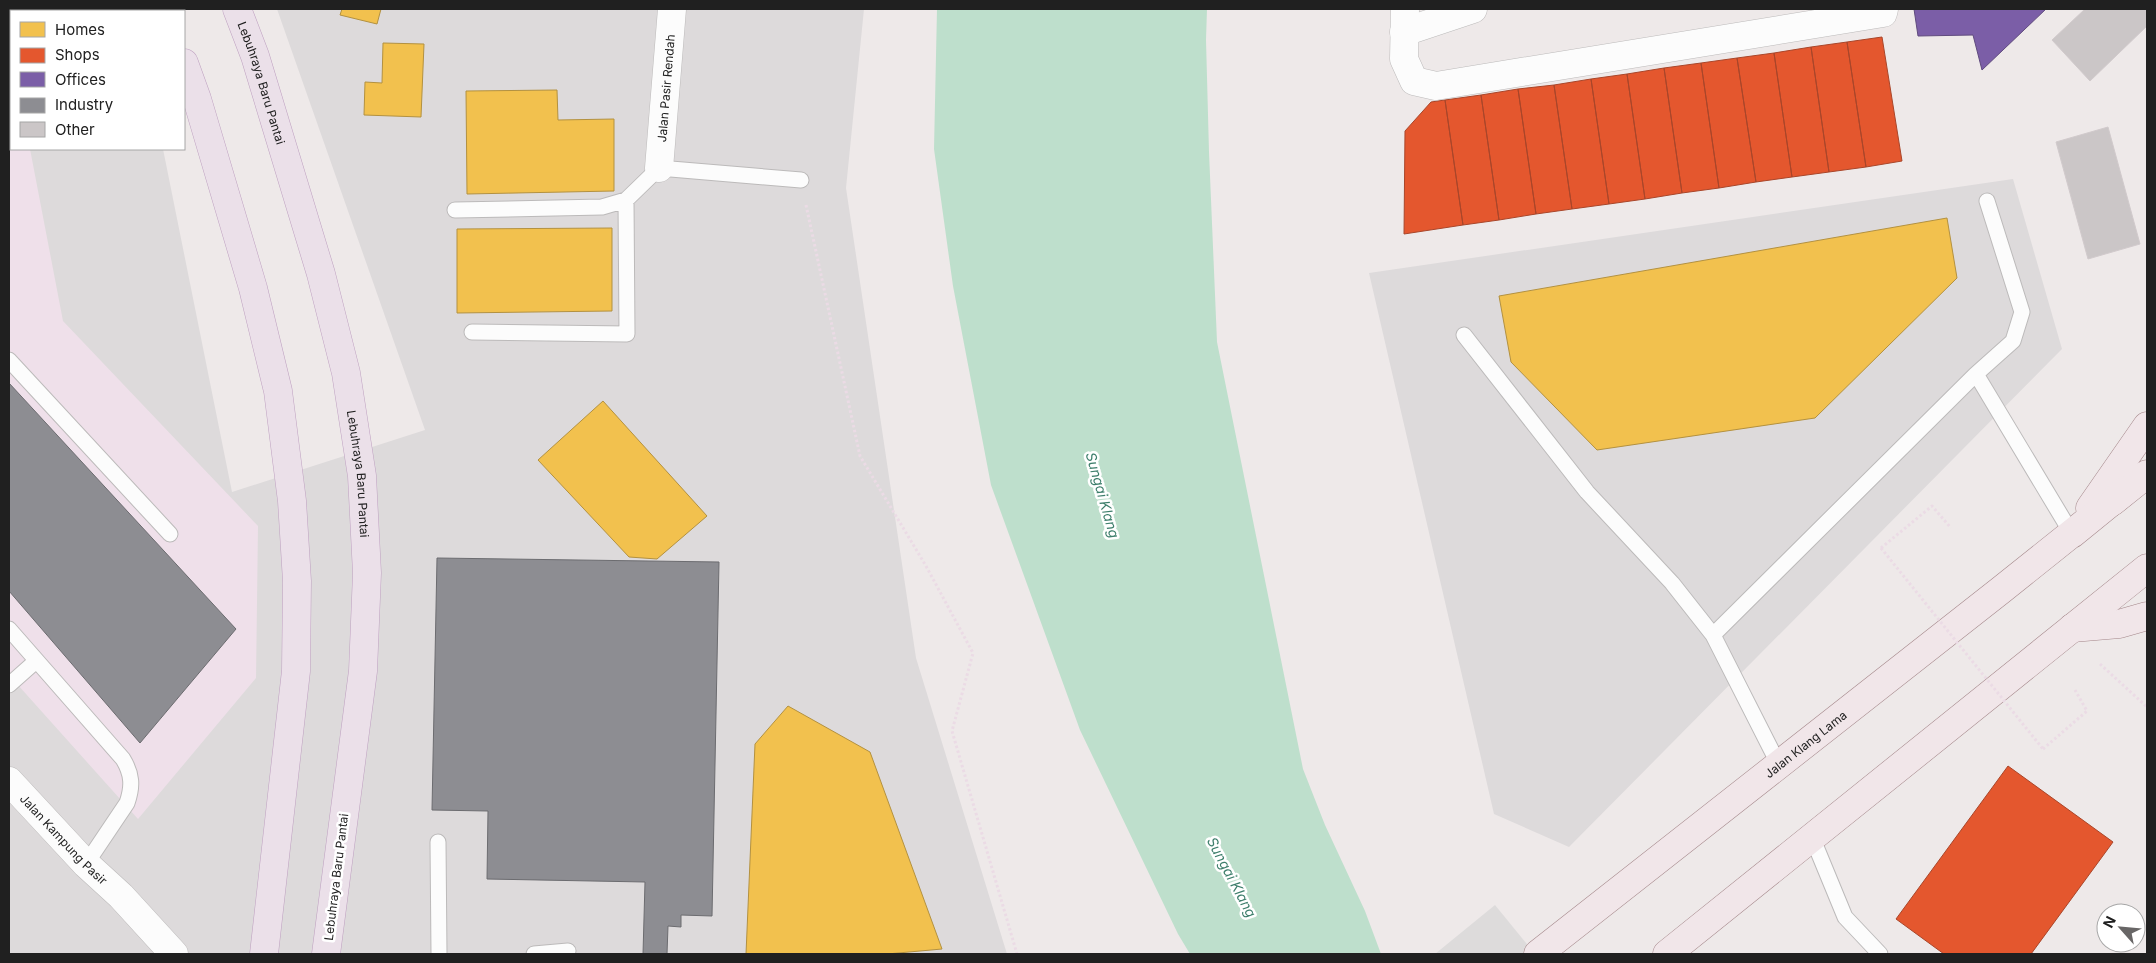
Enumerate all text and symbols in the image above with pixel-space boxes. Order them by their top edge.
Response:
legend [10,10,185,150]
street label: Lebuhraya Baru Pantai [235,19,289,146]
text: Homes [55,20,105,39]
street label: Jalan Pasir Rendah [654,34,677,143]
text: Shops [55,45,100,64]
text: Offices [55,70,106,89]
text: Industry [55,95,114,114]
text: Other [55,120,95,139]
street label: Lebuhraya Baru Pantai [344,409,373,538]
water label: Sungai Klang [1083,450,1123,540]
street label: Jalan Klang Lama [1761,707,1849,781]
street label: Jalan Kampung Pasir [17,791,111,888]
street label: Lebuhraya Baru Pantai [321,813,351,941]
water label: Sungai Klang [1204,834,1260,920]
north arrow [2096,903,2146,953]
text: N [2099,913,2119,930]

